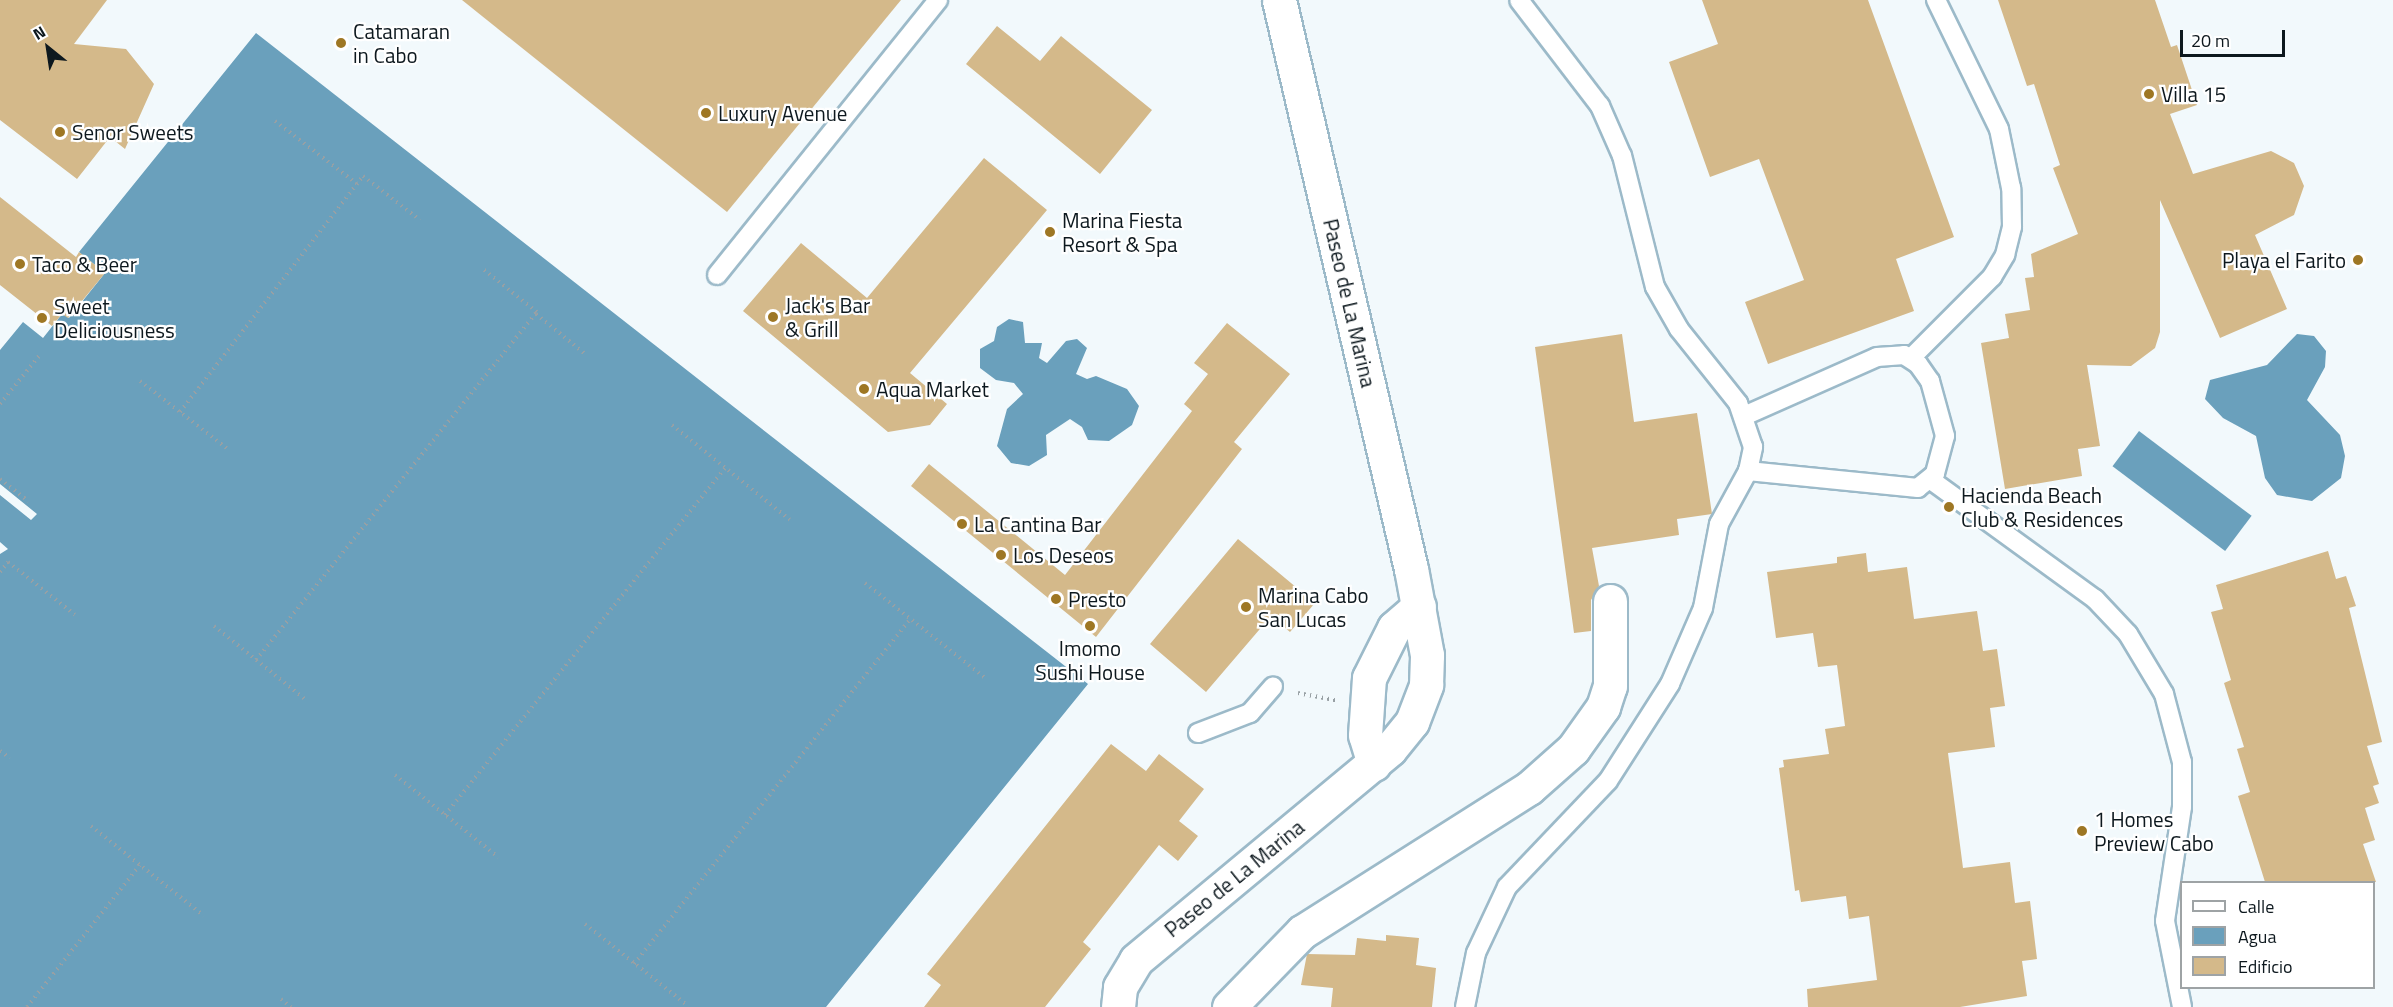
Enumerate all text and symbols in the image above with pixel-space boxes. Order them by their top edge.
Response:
north arrow [18,18,78,78]
place label: Catamaran in Cabo [353,18,450,68]
scale bar [2183,18,2288,56]
text: N [28,19,50,46]
text: 20 m [2191,27,2230,54]
marker: Catamaran in Cabo [334,36,348,50]
place label: Villa 15 [2161,81,2226,107]
marker: Villa 15 [2142,87,2156,101]
place label: Luxury Avenue [718,100,847,126]
marker: Luxury Avenue [699,106,713,120]
place label: Senor Sweets [72,119,194,145]
marker: Senor Sweets [53,125,67,139]
place label: Marina Fiesta Resort & Spa [1062,207,1182,257]
street label: Paseo de La Marina [1318,216,1382,390]
marker: Marina Fiesta Resort & Spa [1043,225,1057,239]
place label: Playa el Farito [2222,247,2346,273]
place label: Taco & Beer [32,251,137,277]
marker: Playa el Farito [2351,253,2365,267]
marker: Taco & Beer [13,257,27,271]
place label: Jack's Bar & Grill [785,292,870,342]
place label: Sweet Deliciousness [54,293,175,343]
marker: Jack's Bar & Grill [766,310,780,324]
marker: Sweet Deliciousness [35,311,49,325]
place label: Aqua Market [876,376,989,402]
marker: Aqua Market [857,382,871,396]
place label: Hacienda Beach Club & Residences [1961,482,2123,532]
marker: Hacienda Beach Club & Residences [1942,500,1956,514]
place label: La Cantina Bar [974,511,1101,537]
marker: La Cantina Bar [955,517,969,531]
place label: Los Deseos [1013,542,1114,568]
marker: Los Deseos [994,548,1008,562]
place label: Marina Cabo San Lucas [1258,582,1369,632]
place label: Presto [1068,586,1126,612]
marker: Presto [1049,592,1063,606]
marker: Marina Cabo San Lucas [1239,600,1253,614]
marker: Imomo Sushi House [1083,619,1097,633]
place label: Imomo Sushi House [1035,635,1145,685]
place label: 1 Homes Preview Cabo [2094,806,2214,856]
street label: Paseo de La Marina [1159,814,1309,942]
marker: 1 Homes Preview Cabo [2075,824,2089,838]
legend [2180,881,2375,989]
text: Calle [2238,893,2274,920]
text: Agua [2238,923,2276,950]
text: Edificio [2238,953,2292,980]

